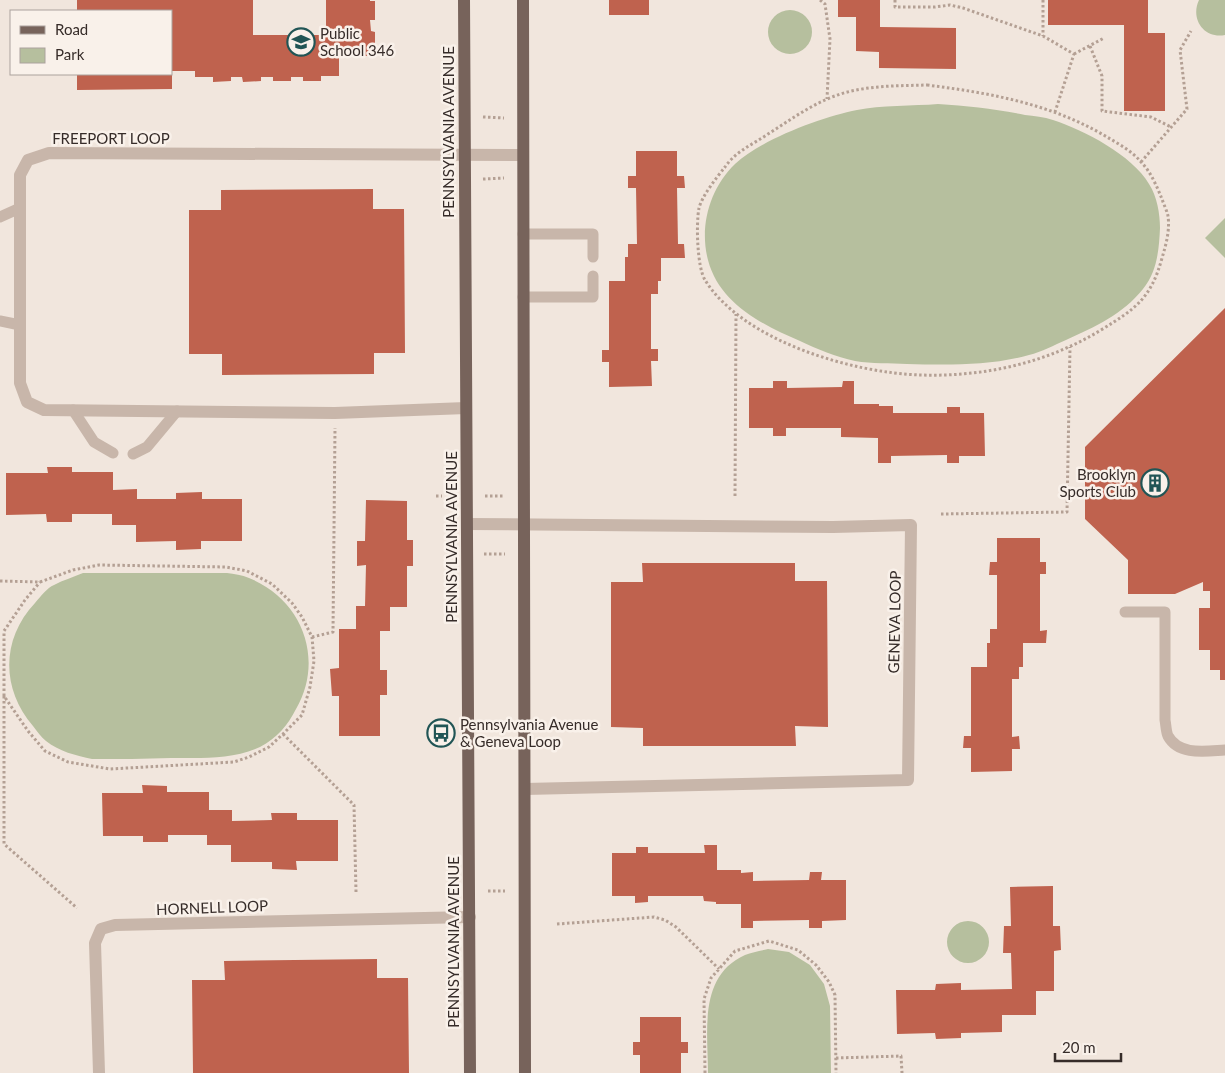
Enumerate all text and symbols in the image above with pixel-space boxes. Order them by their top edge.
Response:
legend [10,10,172,75]
text: Road [55,20,88,38]
place label: Public School 346 [320,24,394,59]
school or university icon: Public School 346 [286,27,316,57]
text: Park [55,45,85,63]
street label: PENNSYLVANIA AVENUE [439,46,457,218]
street label: FREEPORT LOOP [52,129,170,147]
street label: PENNSYLVANIA AVENUE [442,451,460,623]
place label: Brooklyn Sports Club [1060,465,1136,500]
building icon: Brooklyn Sports Club [1140,468,1170,498]
street label: GENEVA LOOP [884,570,904,674]
place label: Pennsylvania Avenue & Geneva Loop [460,715,598,750]
bus stop icon: Pennsylvania Avenue & Geneva Loop [426,718,456,748]
street label: PENNSYLVANIA AVENUE [444,856,462,1028]
street label: HORNELL LOOP [156,896,268,918]
scale bar [1055,1030,1121,1062]
text: 20 m [1062,1038,1096,1056]

